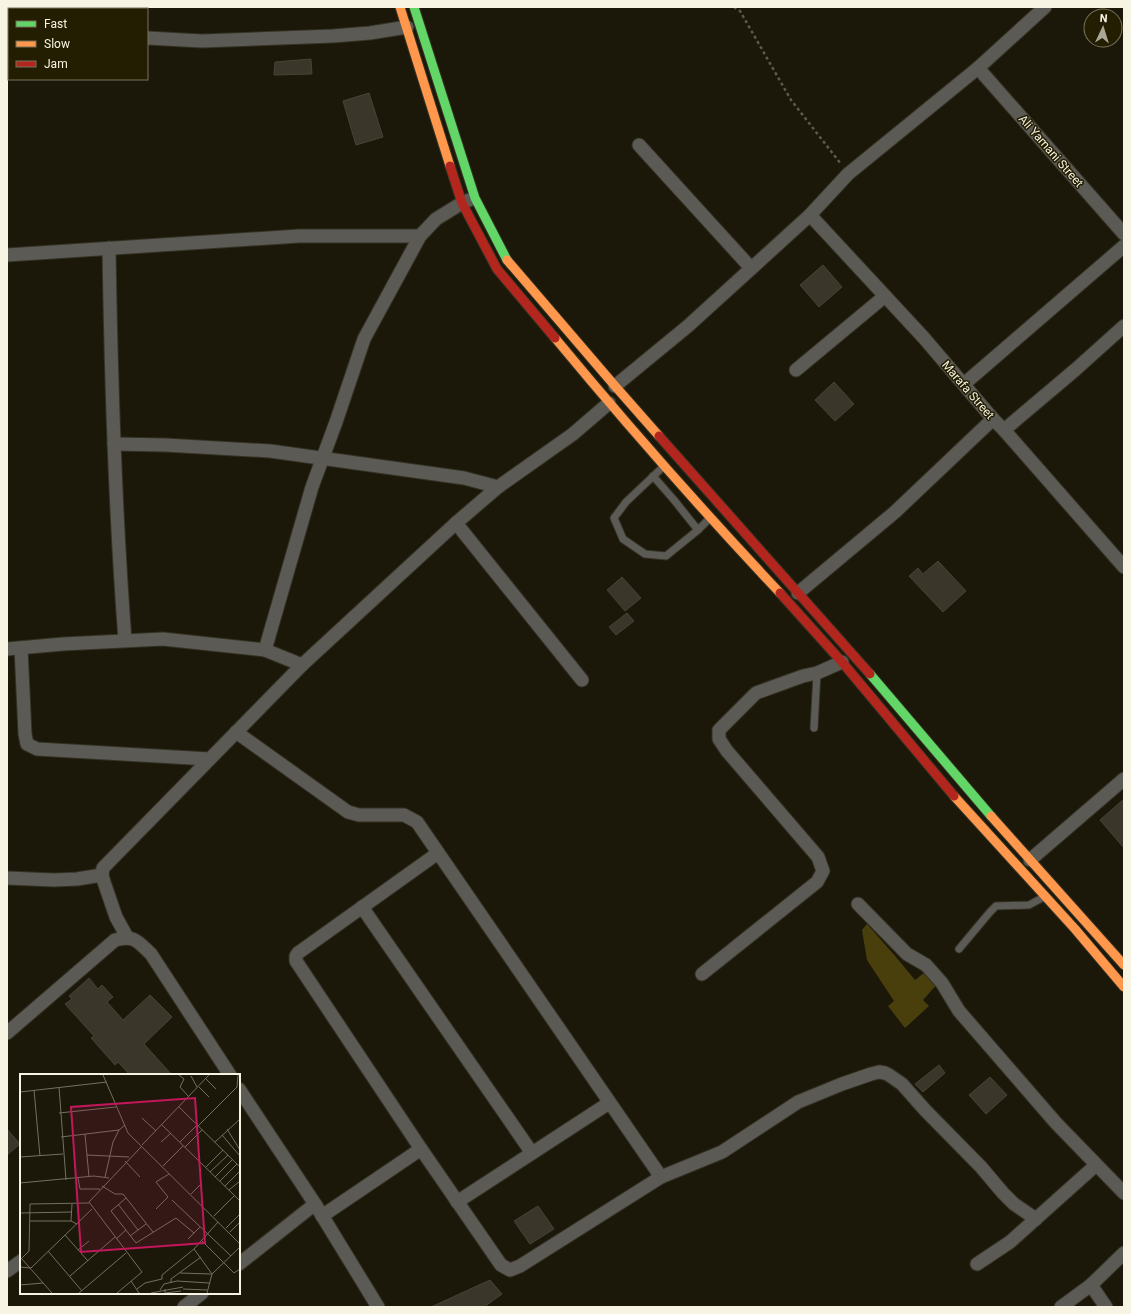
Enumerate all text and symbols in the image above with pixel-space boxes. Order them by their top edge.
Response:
legend [8,8,148,80]
north arrow [1083,8,1123,48]
text: N [1099,12,1108,25]
text: Fast [44,17,67,31]
text: Slow [44,37,70,51]
text: Jam [44,57,68,71]
street label: Ali Yamani Street [1016,112,1086,190]
street label: Marafa Street [939,358,997,422]
inset map [20,1074,240,1294]

